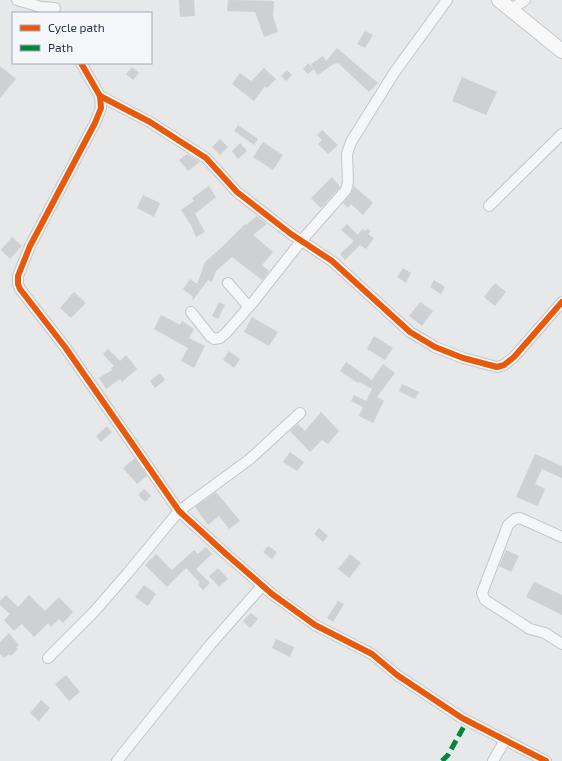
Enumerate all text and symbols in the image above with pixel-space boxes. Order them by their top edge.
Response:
legend [12,12,152,64]
text: Cycle path [48,20,105,34]
text: Path [48,40,73,54]

